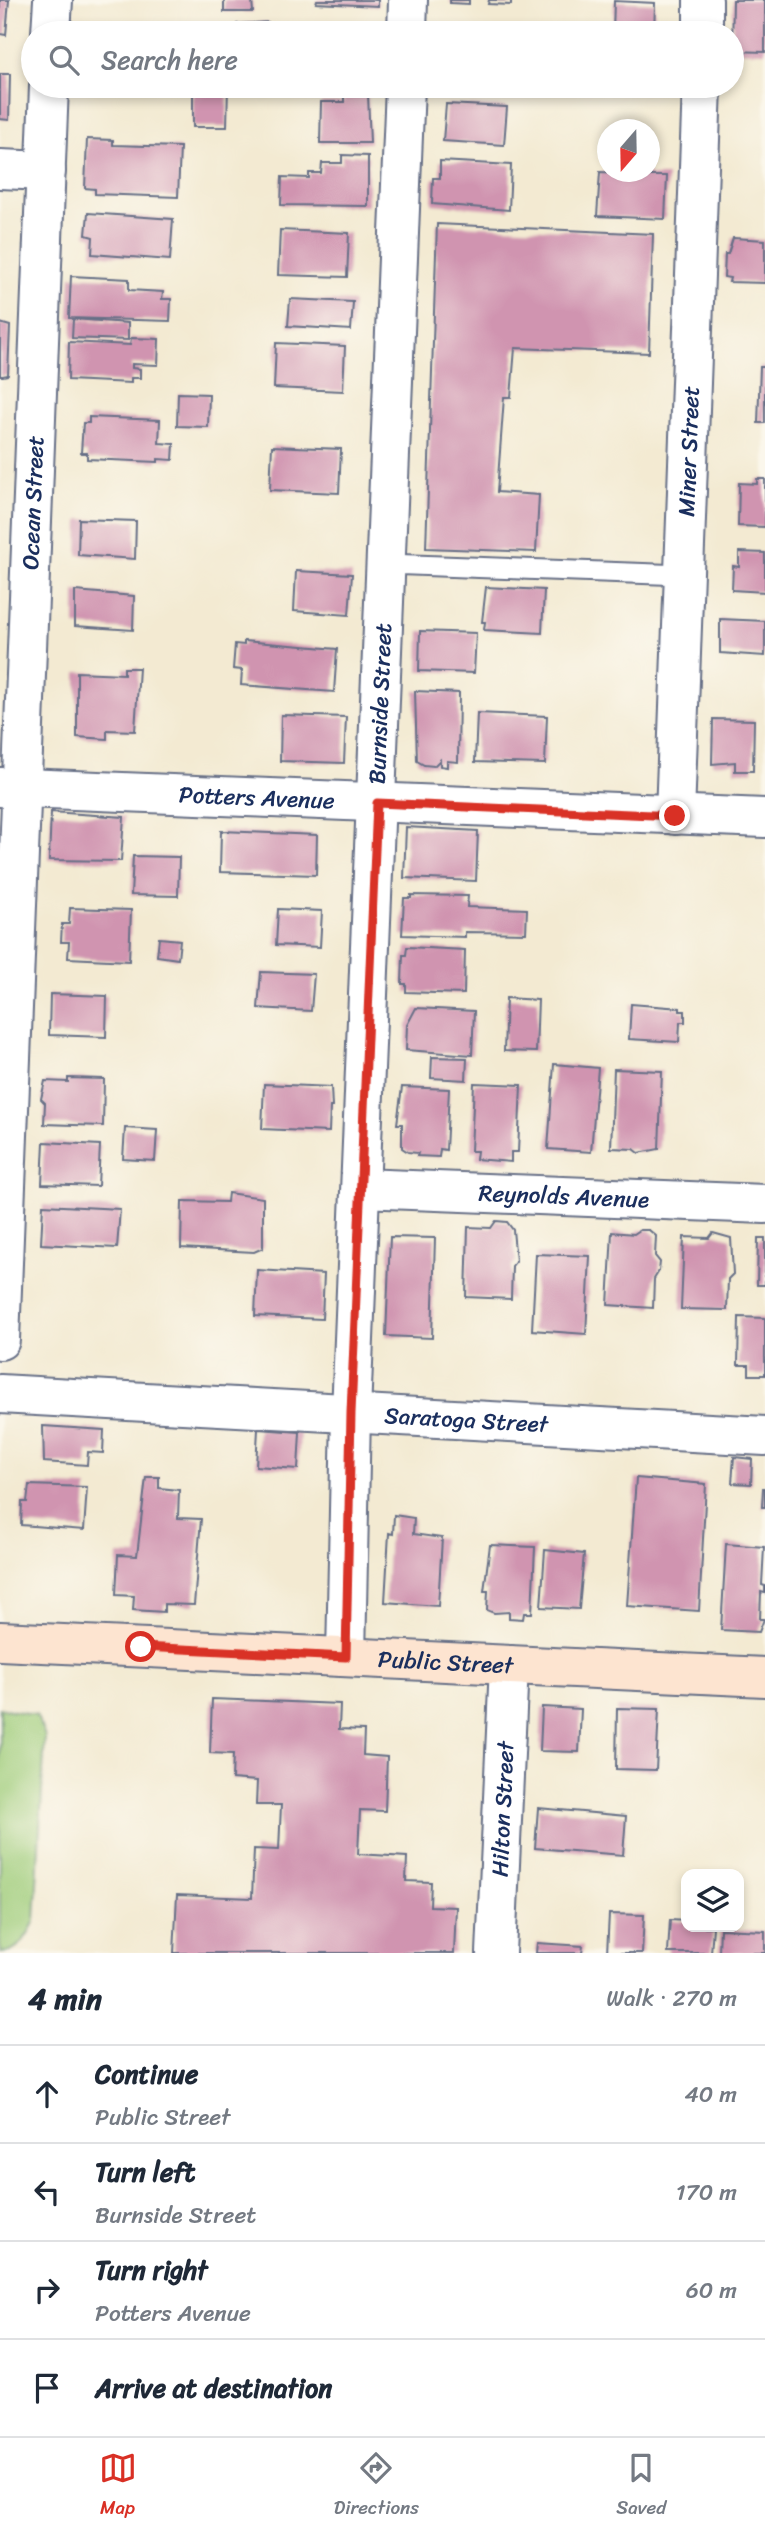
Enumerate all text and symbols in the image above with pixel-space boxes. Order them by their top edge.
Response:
search box [21,21,744,98]
text: Search here [101,37,238,83]
icon: search [45,41,83,79]
north arrow [597,119,660,182]
street label: Miner Street [666,385,711,517]
street label: Ocean Street [10,435,56,571]
street label: Burnside Street [356,622,404,785]
street label: Potters Avenue [178,774,336,821]
route end [659,800,690,831]
street label: Reynolds Avenue [478,1172,650,1220]
street label: Saratoga Street [383,1395,551,1445]
route start [125,1631,156,1662]
street label: Public Street [377,1638,516,1686]
street label: Hilton Street [479,1739,526,1878]
map controls [681,1869,744,1932]
button: layers [681,1869,744,1932]
text: 4 min [28,1972,102,2026]
text: Walk · 270 m [606,1978,737,2019]
text: Continue [95,2051,198,2097]
text: 40 m [684,2074,737,2115]
icon: ahead [28,2075,66,2113]
text: Public Street [95,2097,230,2138]
text: Turn left [95,2149,195,2195]
text: 170 m [676,2172,737,2213]
icon: left [28,2173,66,2211]
text: Burnside Street [95,2195,256,2236]
text: Turn right [95,2247,208,2293]
text: 60 m [686,2270,737,2311]
icon: right [28,2271,66,2309]
text: Potters Avenue [95,2293,251,2334]
text: Arrive at destination [95,2365,332,2411]
icon: arrive [28,2369,66,2407]
tab: Map [99,2449,137,2524]
tab: Directions [334,2449,419,2524]
tab: Saved [616,2449,666,2524]

